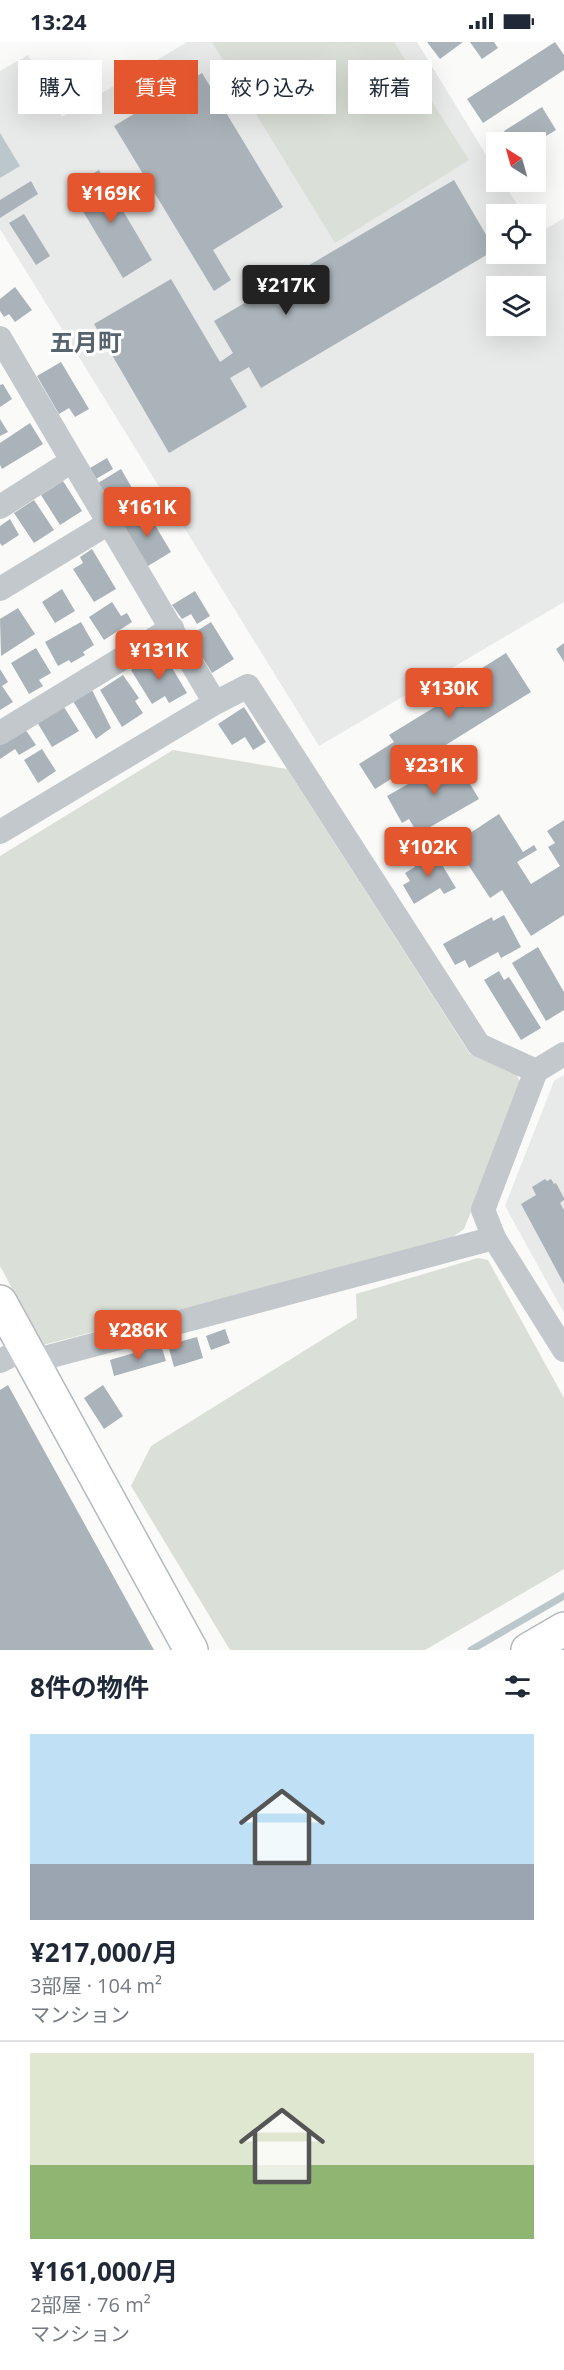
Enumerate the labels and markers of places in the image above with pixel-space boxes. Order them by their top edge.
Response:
pin: ¥169K [69,173,153,224]
pin: ¥217K [244,265,328,316]
pin: ¥161K [105,487,189,538]
pin: ¥131K [117,630,201,681]
pin: ¥130K [407,668,491,719]
pin: ¥231K [392,745,476,796]
pin: ¥102K [386,827,470,878]
pin: ¥286K [96,1310,180,1361]

